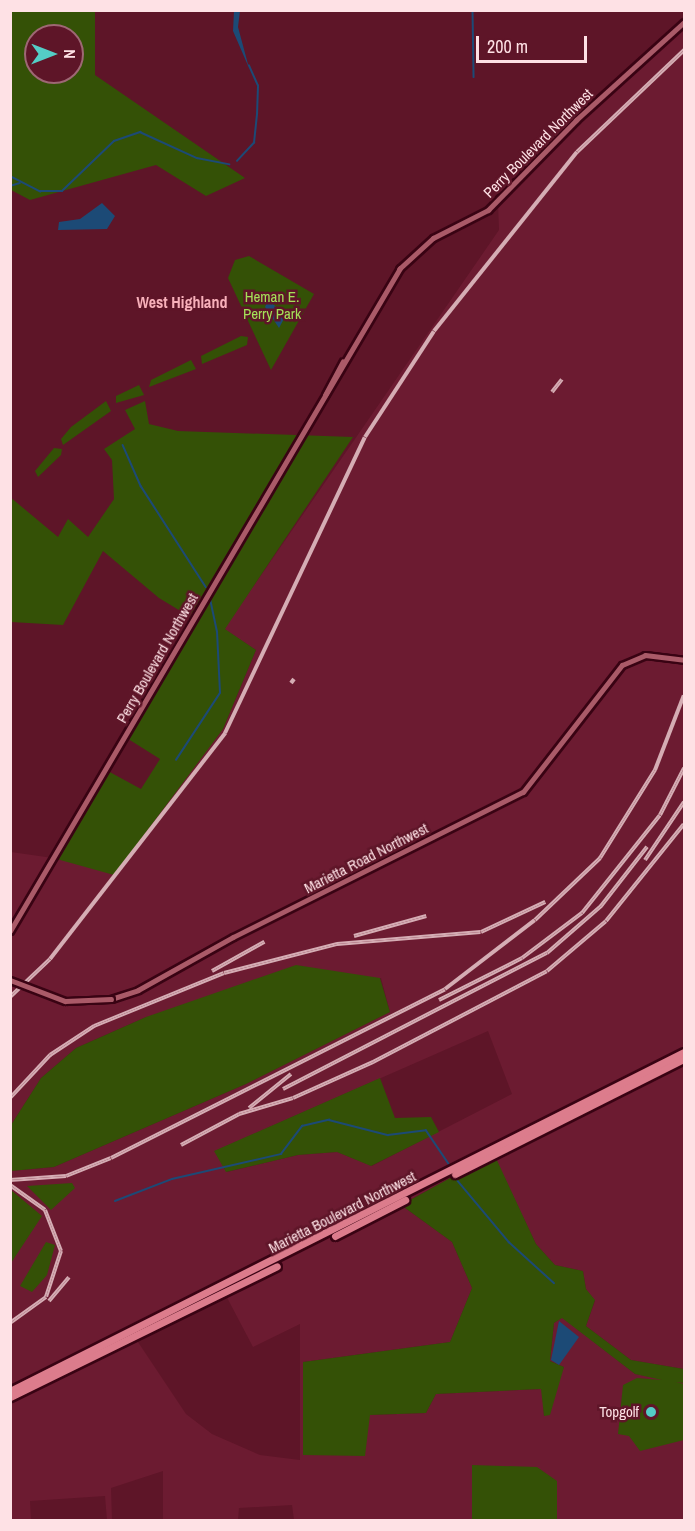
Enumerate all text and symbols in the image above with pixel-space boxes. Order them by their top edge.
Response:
north arrow [24,24,84,84]
scale bar [479,24,590,62]
text: 200 m [487,34,528,59]
text: N [59,49,81,59]
street label: Perry Boulevard Northwest [480,85,596,201]
park label: Heman E. Perry Park [243,287,301,322]
district label: West Highland [137,292,227,312]
street label: Perry Boulevard Northwest [112,590,202,726]
street label: Marietta Road Northwest [301,819,431,897]
street label: Marietta Boulevard Northwest [265,1167,419,1257]
place label: Topgolf [599,1403,639,1421]
marker: Topgolf [644,1405,658,1419]

